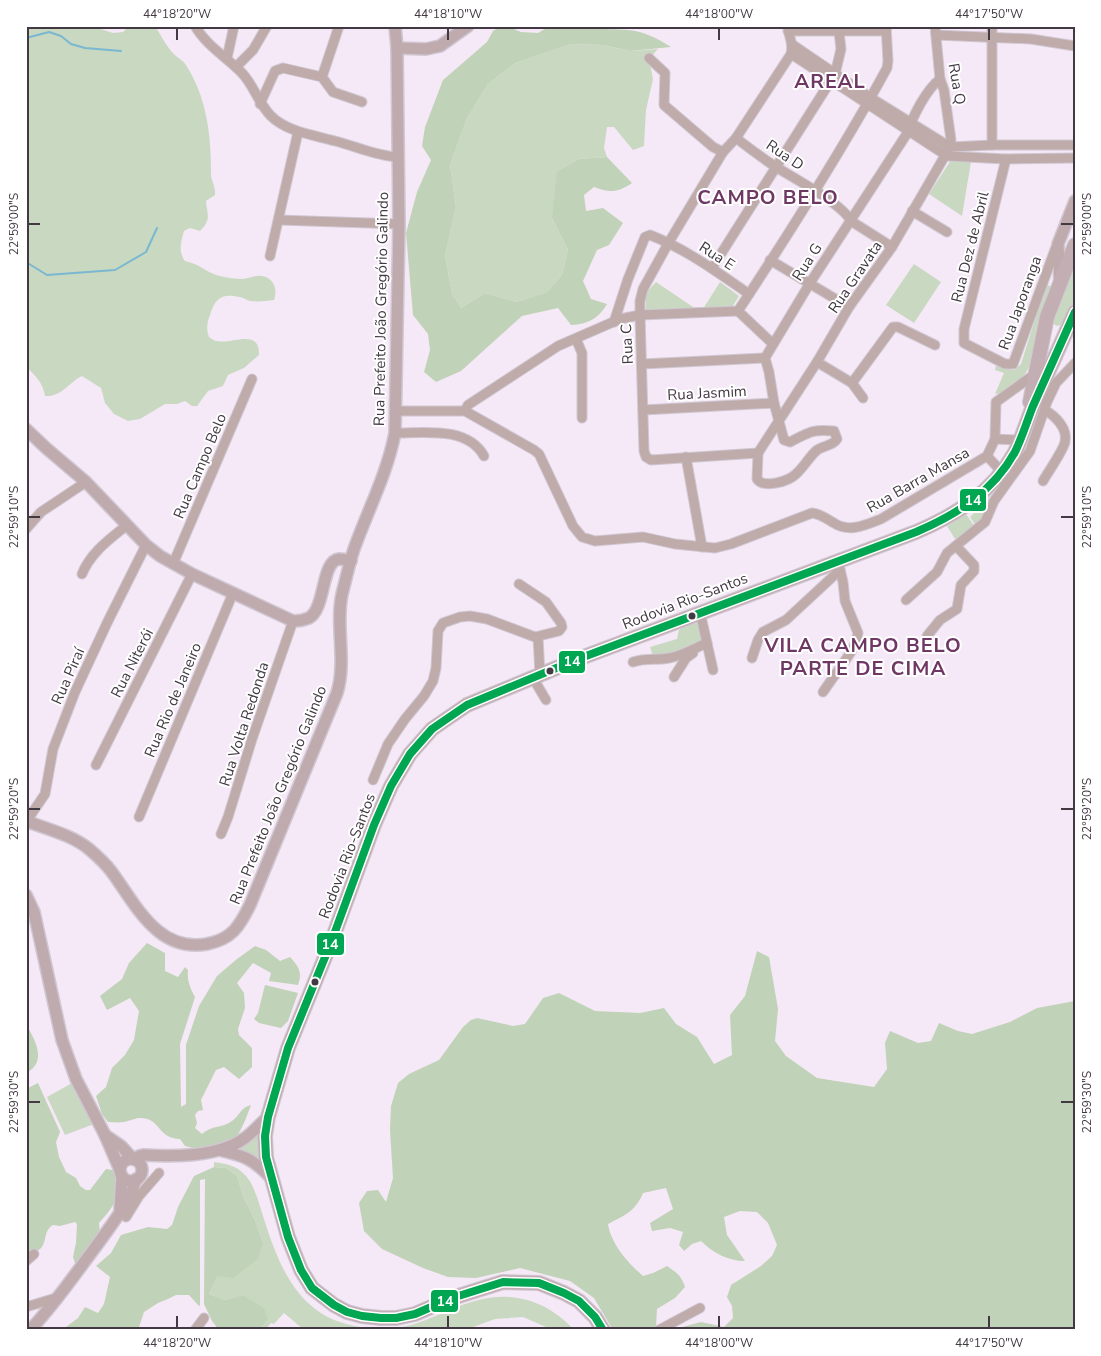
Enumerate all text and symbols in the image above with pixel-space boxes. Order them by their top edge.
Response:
text: 44°18'20"W [143,6,211,22]
text: 44°18'10"W [414,6,482,22]
text: 44°18'00"W [685,6,753,22]
text: 44°17'50"W [955,6,1023,22]
street label: Rua Q [944,62,970,106]
district label: AREAL [794,68,866,95]
street label: Rua D [762,135,808,175]
district label: CAMPO BELO [697,184,839,211]
street label: Rua Dez de Abril [947,189,994,305]
street label: Rua Prefeito João Gregório Galindo [369,192,393,426]
text: 22°59'00"S [6,193,22,255]
text: 22°59'00"S [1079,193,1095,255]
street label: Rua E [695,237,739,275]
street label: Rua Gravata [823,237,887,317]
street label: Rua G [787,239,827,285]
street label: Rua Japoranga [994,253,1046,353]
street label: Rua C [616,323,638,365]
street label: Rua Jasmim [667,381,747,405]
street label: Rua Campo Belo [169,410,231,522]
street label: Rua Barra Mansa [863,443,973,517]
text: 22°59'10"S [6,486,22,548]
text: 22°59'10"S [1079,486,1095,548]
line badge: 14 [959,488,987,512]
text: 14 [965,491,982,510]
street label: Rodovia Rio-Santos [619,568,751,634]
unlabelled marker [687,611,697,621]
street label: Rua Niterói [106,625,158,701]
district label: VILA CAMPO BELO PARTE DE CIMA [763,632,962,682]
street label: Rua Rio de Janeiro [140,640,206,760]
street label: Rua Piraí [47,643,90,707]
line badge: 14 [558,650,586,674]
text: 14 [564,652,581,671]
street label: Rua Volta Redonda [214,659,274,789]
unlabelled marker [545,666,555,676]
street label: Rua Prefeito João Gregório Galindo [225,683,331,907]
text: 22°59'20"S [6,778,22,840]
text: 22°59'20"S [1079,778,1095,840]
street label: Rodovia Rio-Santos [314,790,380,922]
line badge: 14 [316,932,345,956]
text: 14 [322,935,339,954]
unlabelled marker [310,977,320,987]
text: 22°59'30"S [6,1071,22,1133]
text: 22°59'30"S [1079,1071,1095,1133]
line badge: 14 [430,1289,459,1313]
text: 14 [437,1292,454,1311]
text: 44°18'20"W [143,1335,211,1351]
text: 44°18'10"W [414,1335,482,1351]
text: 44°18'00"W [685,1335,753,1351]
text: 44°17'50"W [955,1335,1023,1351]

